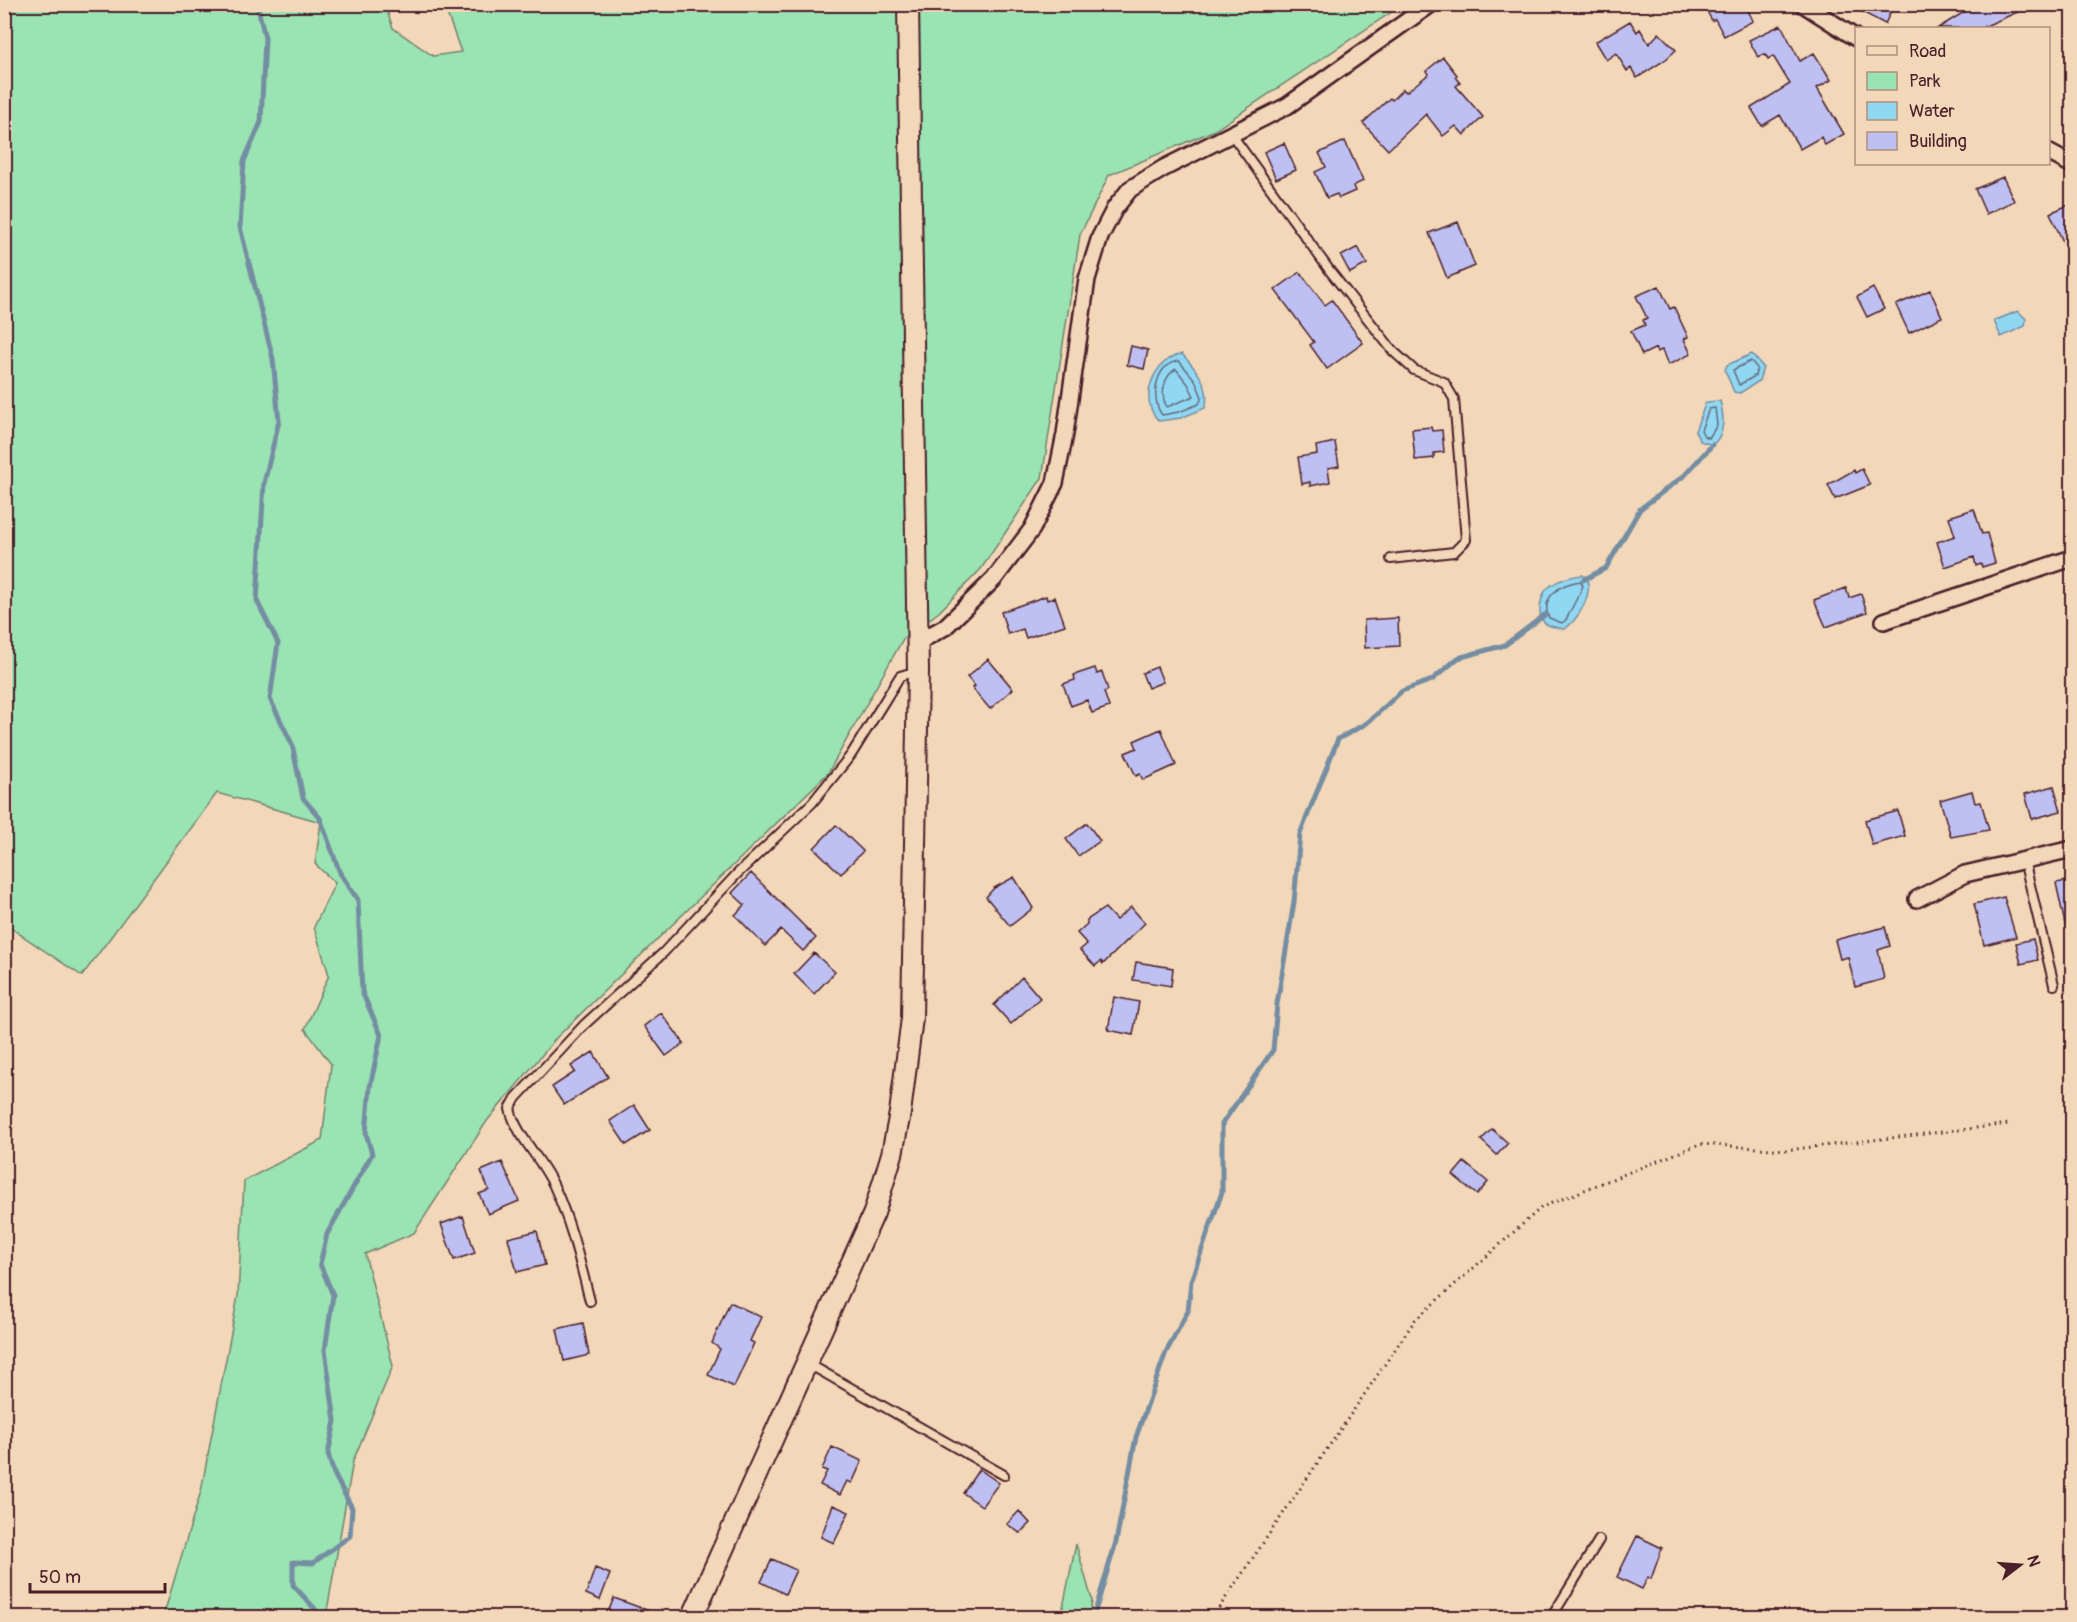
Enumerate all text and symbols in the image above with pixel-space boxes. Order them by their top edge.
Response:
legend [1855,27,2050,165]
text: Road [1909,40,1946,63]
text: Park [1909,70,1941,93]
text: Water [1909,100,1955,123]
text: Building [1909,130,1967,153]
north arrow [1990,1535,2050,1595]
text: N [2022,1553,2045,1569]
scale bar [30,1556,165,1594]
text: 50 m [39,1566,81,1589]

